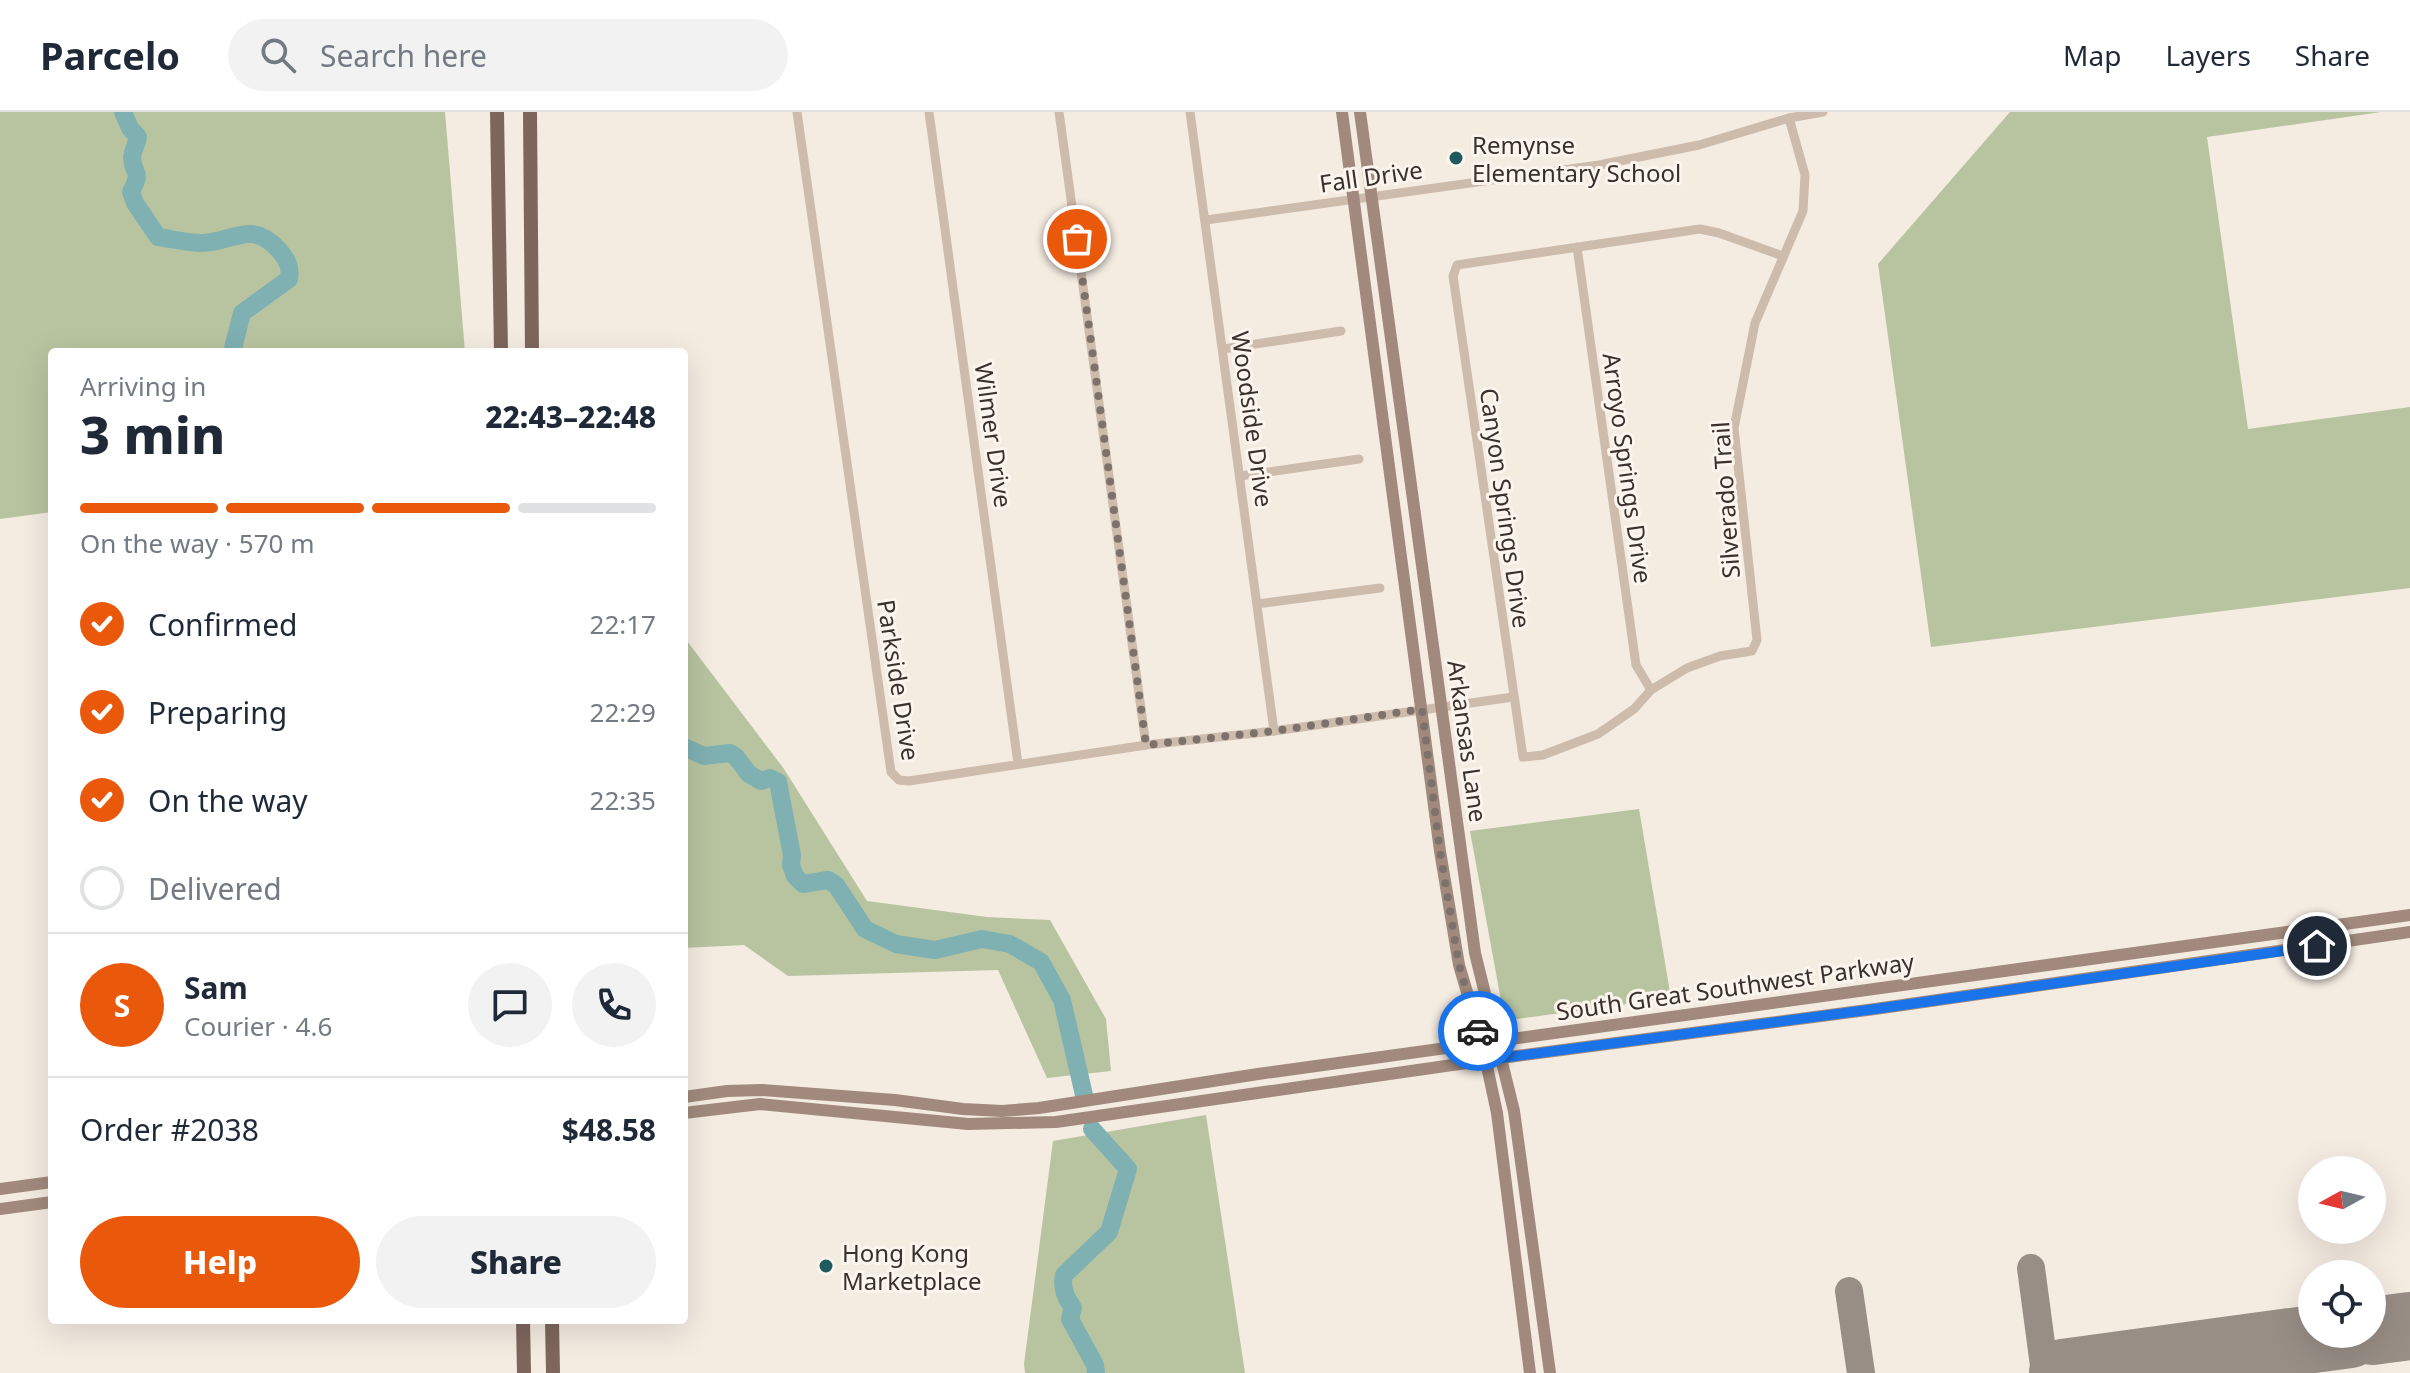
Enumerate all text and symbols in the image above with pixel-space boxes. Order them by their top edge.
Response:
search box [228,19,788,91]
text: Parcelo [40,29,180,81]
icon: search [256,33,300,77]
text: Search here [320,35,487,76]
text: Map [2063,36,2121,74]
text: Layers [2165,36,2251,74]
text: Share [2295,36,2370,74]
place label: Remynse Elementary School [1472,128,1681,189]
marker: Remynse Elementary School [1447,149,1465,167]
street label: Fall Drive [1317,152,1425,200]
pin [1043,205,1111,273]
icon: bag [1055,217,1099,261]
street label: Woodside Drive [1224,329,1282,509]
street label: Arroyo Springs Drive [1595,351,1661,585]
street label: Wilmer Drive [967,360,1021,510]
text: Arriving in [80,368,206,404]
street label: Canyon Springs Drive [1473,386,1539,630]
text: 22:43–22:48 [485,396,656,437]
text: 3 min [80,398,225,469]
street label: Silverado Trail [1703,420,1747,580]
text: On the way · 570 m [80,525,314,561]
street label: Parkside Drive [870,597,928,763]
icon: check [80,602,124,646]
text: Confirmed [148,604,298,645]
text: 22:17 [590,606,656,642]
street label: Arkansas Lane [1440,658,1496,824]
icon: check [80,690,124,734]
text: Preparing [148,692,287,733]
text: 22:29 [590,694,656,730]
icon: check [80,778,124,822]
text: On the way [148,780,308,821]
text: 22:35 [590,782,656,818]
text: Delivered [148,868,282,909]
pin [2283,912,2351,980]
icon: home [2295,924,2339,968]
street label: South Great Southwest Parkway [1554,944,1917,1027]
button: chat [468,963,552,1047]
button: phone [572,963,656,1047]
text: Sam [184,967,248,1008]
text: S [114,985,130,1026]
courier [1438,991,1518,1071]
text: Courier · 4.6 [184,1008,332,1044]
icon: car [1456,1009,1500,1053]
text: Order #2038 [80,1109,259,1150]
text: $48.58 [562,1109,656,1150]
north arrow [2298,1156,2386,1244]
map controls [2298,1156,2386,1348]
button: Help [80,1216,360,1308]
button: Share [376,1216,656,1308]
place label: Hong Kong Marketplace [842,1236,982,1297]
marker: Hong Kong Marketplace [817,1257,835,1275]
button: locate [2298,1260,2386,1348]

